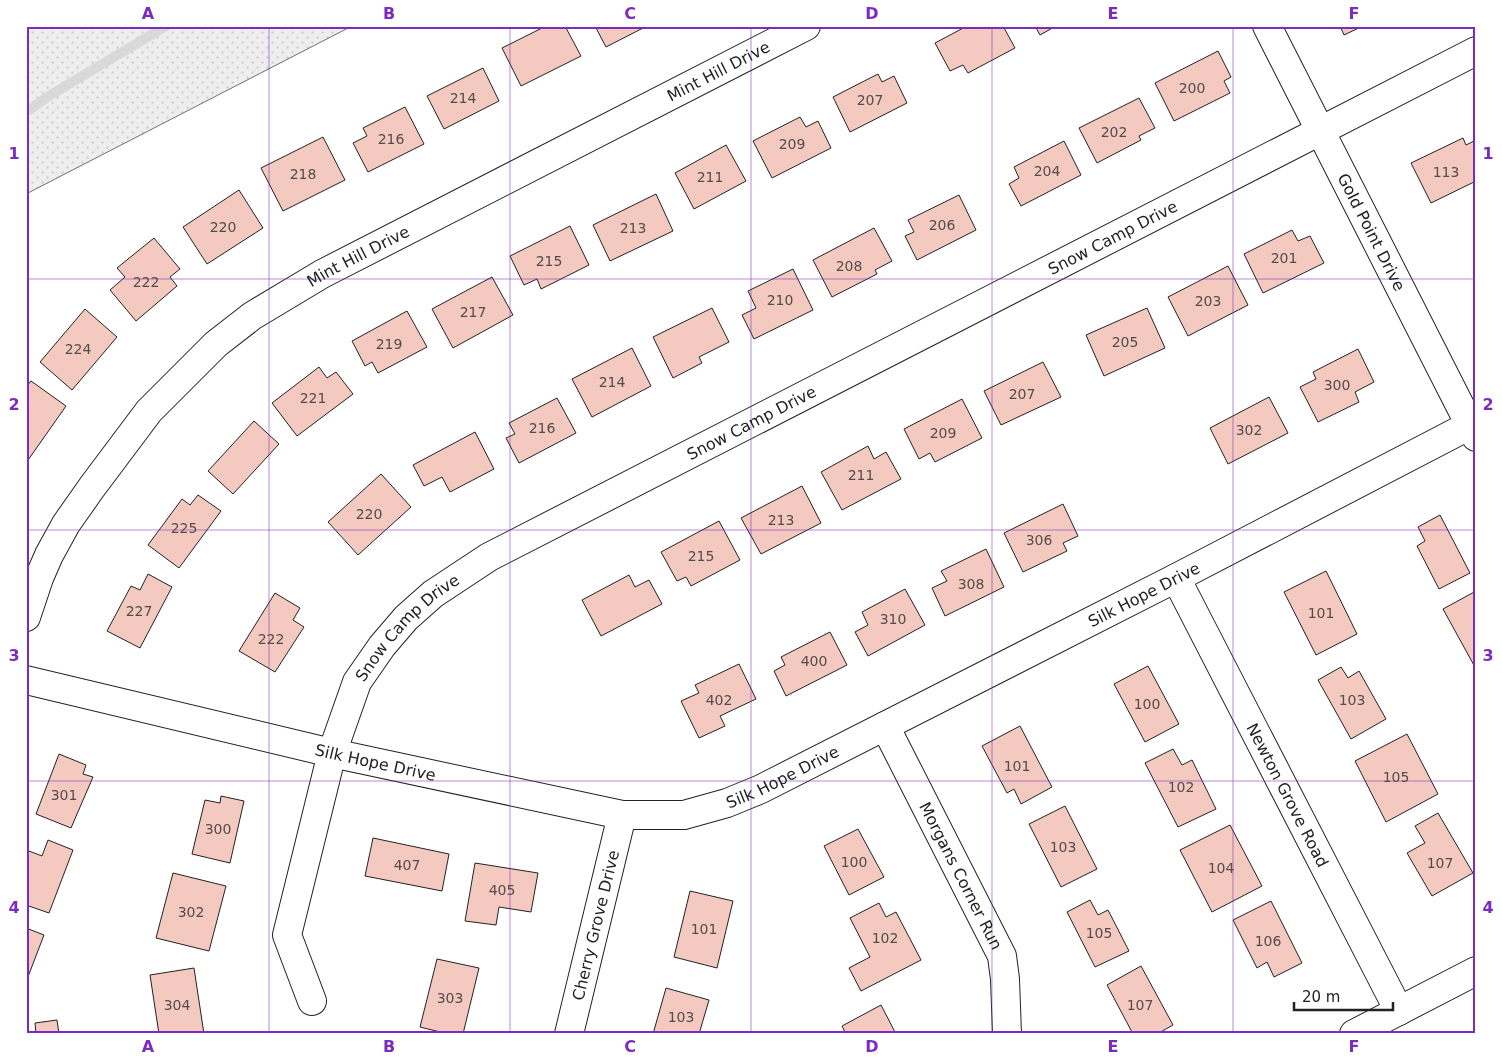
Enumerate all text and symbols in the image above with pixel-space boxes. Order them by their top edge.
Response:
text: A [142,4,155,23]
text: B [383,4,395,23]
text: C [624,4,636,23]
text: D [865,4,879,23]
text: E [1108,4,1118,23]
text: F [1349,4,1359,23]
street label: Mint Hill Drive [664,37,773,105]
house number: 200 [1179,80,1205,96]
house number: 214 [450,90,476,106]
house number: 207 [857,92,883,108]
house number: 202 [1101,124,1127,140]
house number: 216 [378,131,404,147]
house number: 209 [779,136,805,152]
text: 1 [8,144,20,163]
text: 1 [1482,144,1494,163]
house number: 204 [1034,163,1060,179]
house number: 113 [1433,164,1459,180]
house number: 218 [290,166,316,182]
house number: 211 [697,169,723,185]
street label: Gold Point Drive [1334,170,1410,294]
street label: Snow Camp Drive [1045,196,1180,278]
house number: 206 [929,217,955,233]
house number: 220 [210,219,236,235]
house number: 213 [620,220,646,236]
street label: Mint Hill Drive [303,221,412,290]
house number: 201 [1271,250,1297,266]
house number: 215 [536,253,562,269]
house number: 208 [836,258,862,274]
house number: 222 [133,274,159,290]
house number: 210 [767,292,793,308]
house number: 203 [1195,293,1221,309]
house number: 217 [460,304,486,320]
house number: 205 [1112,334,1138,350]
house number: 219 [376,336,402,352]
house number: 224 [65,341,91,357]
house number: 214 [599,374,625,390]
house number: 300 [1324,377,1350,393]
street label: Snow Camp Drive [683,382,819,464]
house number: 207 [1009,386,1035,402]
house number: 221 [300,390,326,406]
text: 2 [8,395,20,414]
text: 2 [1482,395,1494,414]
house number: 216 [529,420,555,436]
house number: 302 [1236,422,1262,438]
house number: 209 [930,425,956,441]
house number: 211 [848,467,874,483]
house number: 220 [356,506,382,522]
house number: 213 [768,512,794,528]
house number: 225 [171,520,197,536]
house number: 306 [1026,532,1052,548]
house number: 215 [688,548,714,564]
street label: Silk Hope Drive [1085,558,1203,631]
street label: Snow Camp Drive [351,570,463,685]
house number: 308 [958,576,984,592]
house number: 227 [126,603,152,619]
house number: 101 [1308,605,1334,621]
house number: 310 [880,611,906,627]
house number: 222 [258,631,284,647]
text: 3 [8,646,20,665]
text: 3 [1482,646,1494,665]
house number: 400 [801,653,827,669]
house number: 402 [706,692,732,708]
house number: 103 [1339,692,1365,708]
house number: 100 [1134,696,1160,712]
street label: Newton Grove Road [1243,720,1333,870]
street label: Silk Hope Drive [313,740,438,784]
street label: Silk Hope Drive [723,742,842,812]
house number: 101 [1004,758,1030,774]
house number: 105 [1383,769,1409,785]
house number: 102 [1168,779,1194,795]
house number: 301 [51,787,77,803]
street label: Morgans Corner Run [916,799,1007,953]
house number: 300 [205,821,231,837]
house number: 103 [1050,839,1076,855]
street label: Cherry Grove Drive [568,848,623,1002]
house number: 100 [841,854,867,870]
house number: 107 [1427,855,1453,871]
house number: 407 [394,857,420,873]
house number: 104 [1208,860,1234,876]
house number: 405 [489,882,515,898]
text: 4 [8,898,20,917]
text: 4 [1482,898,1494,917]
house number: 302 [178,904,204,920]
house number: 101 [691,921,717,937]
house number: 105 [1086,925,1112,941]
house number: 102 [872,930,898,946]
house number: 106 [1255,933,1281,949]
scale bar [1294,980,1393,1012]
text: 20 m [1302,988,1340,1006]
house number: 303 [437,990,463,1006]
house number: 304 [164,997,190,1013]
house number: 107 [1127,997,1153,1013]
house number: 103 [668,1009,694,1025]
text: A [142,1037,155,1056]
text: B [383,1037,395,1056]
text: C [624,1037,636,1056]
text: D [865,1037,879,1056]
text: E [1108,1037,1118,1056]
text: F [1349,1037,1359,1056]

